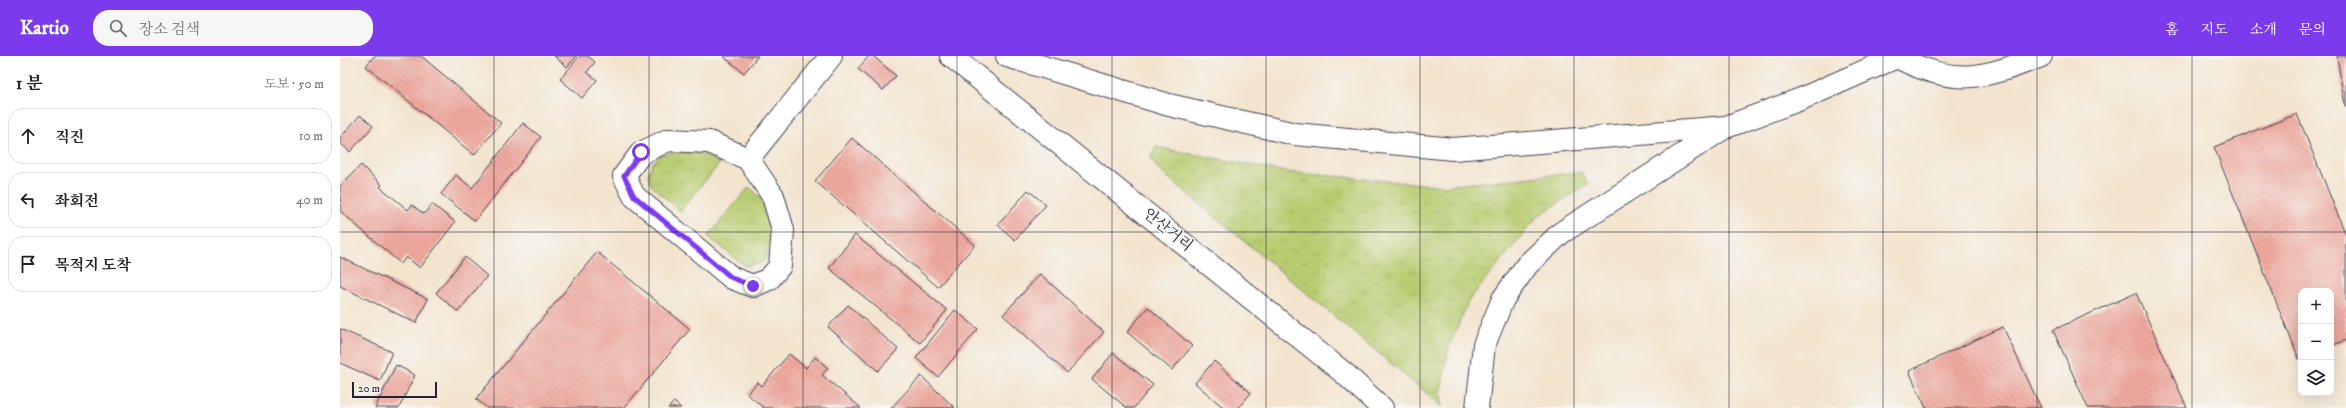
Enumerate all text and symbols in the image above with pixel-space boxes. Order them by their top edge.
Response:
search box [93,10,373,46]
text: Kartio [20,17,69,40]
icon: search [107,17,129,39]
text: 장소 검색 [139,20,200,39]
text: 홈 [2165,21,2179,39]
text: 지도 [2201,21,2228,39]
text: 소개 [2250,21,2277,39]
text: 문의 [2299,21,2326,39]
text: 1 분 [16,73,42,95]
text: 도보 · 50 m [264,76,324,92]
icon: ahead [17,125,39,147]
text: 직진 [55,128,84,147]
text: 10 m [299,128,323,144]
route start [632,143,650,161]
icon: left [17,189,39,211]
text: 좌회전 [55,192,98,211]
text: 40 m [296,192,323,208]
street label: 안산거리 [1139,204,1197,256]
icon: arrive [17,253,39,275]
text: 목적지 도착 [55,256,131,275]
route end [744,277,762,295]
map controls [2298,288,2334,396]
button: + [2298,288,2334,324]
button: − [2298,324,2334,360]
button: layers [2298,360,2334,396]
scale bar [352,380,437,399]
text: 20 m [358,382,380,396]

